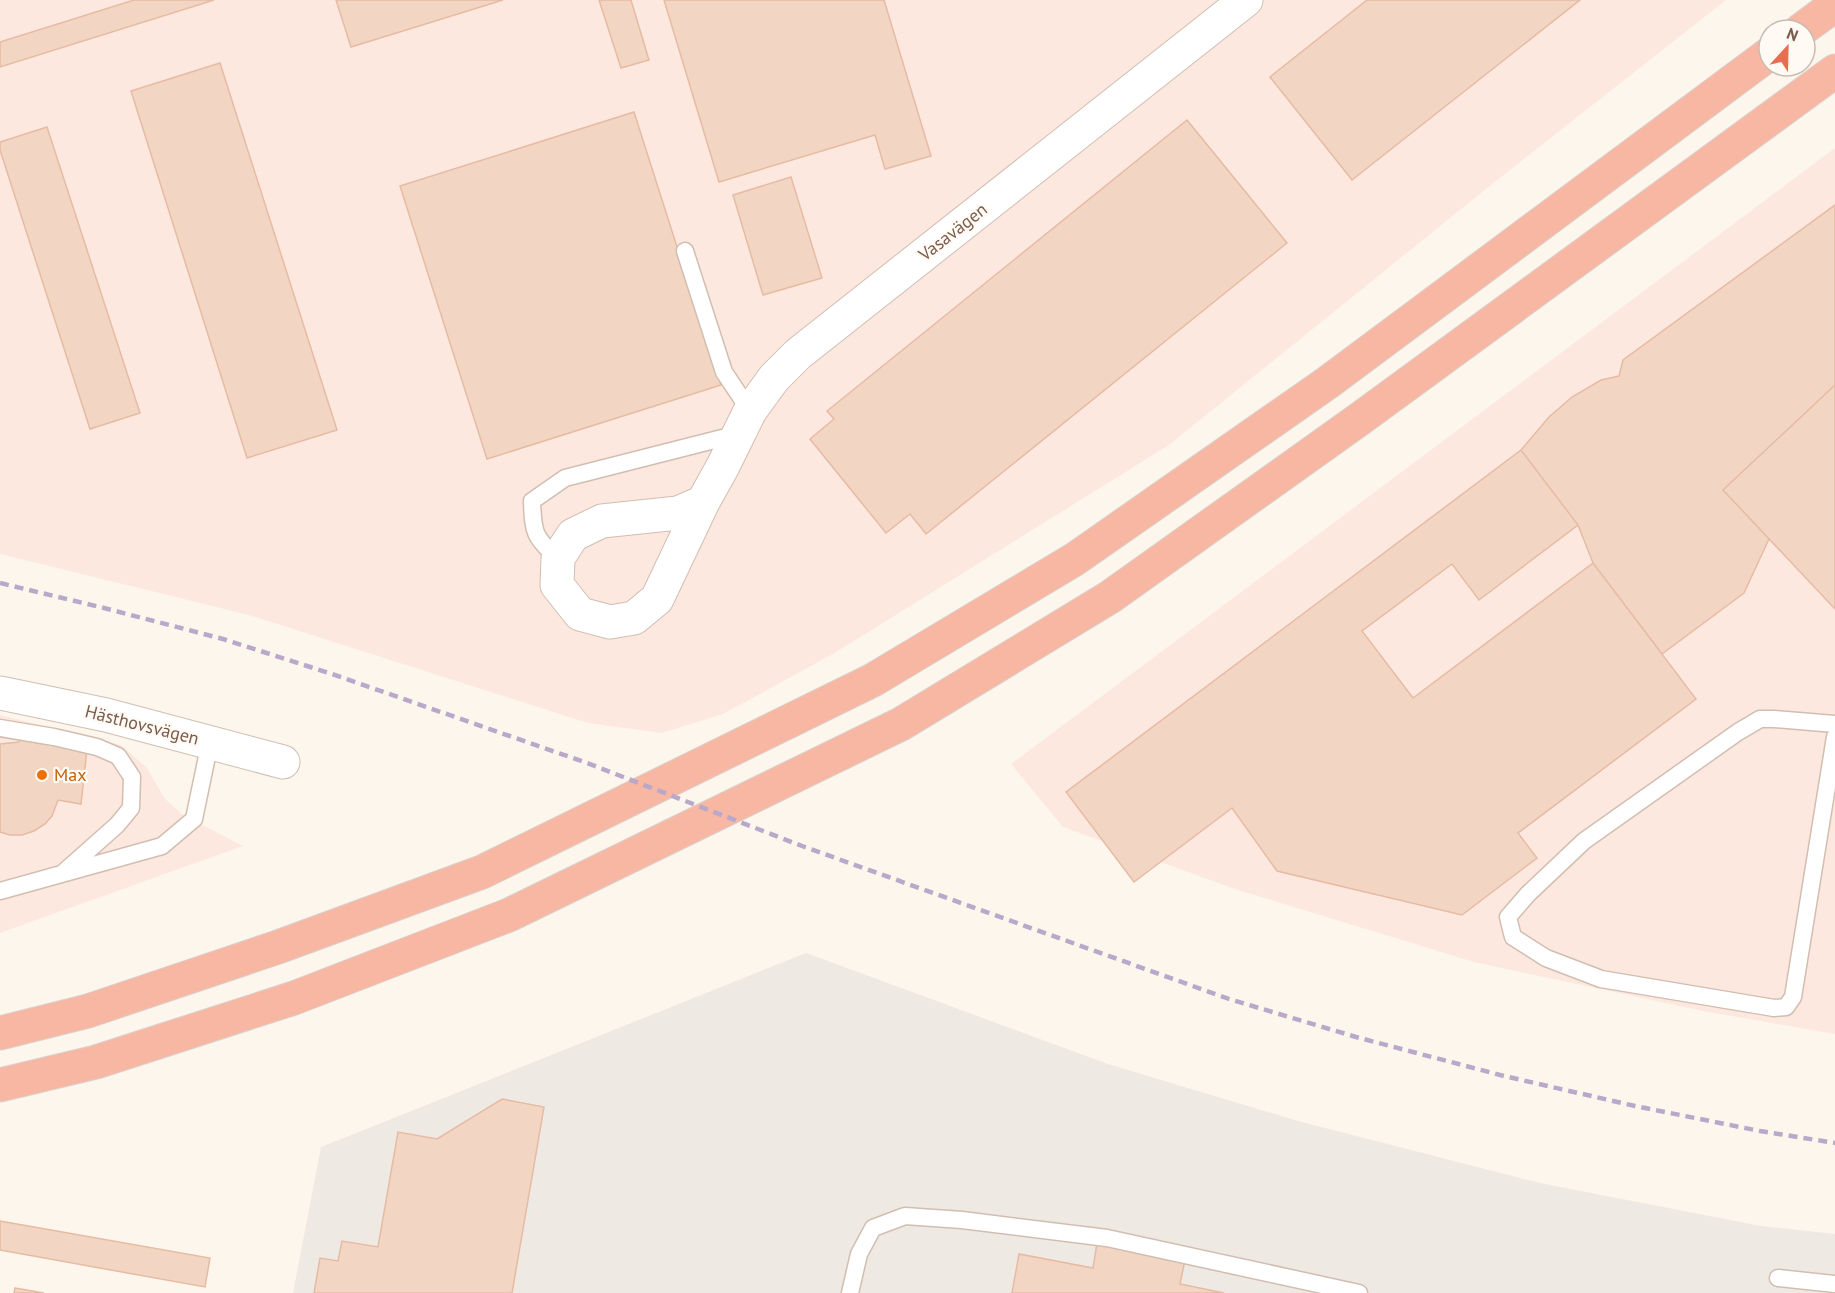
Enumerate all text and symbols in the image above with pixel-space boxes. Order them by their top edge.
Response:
north arrow [1757,18,1817,78]
text: N [1784,23,1801,45]
street label: Vasavägen [913,198,992,266]
street label: Hästhovsvägen [83,699,201,750]
place label: Max [54,763,86,786]
marker: Max [35,768,49,782]

